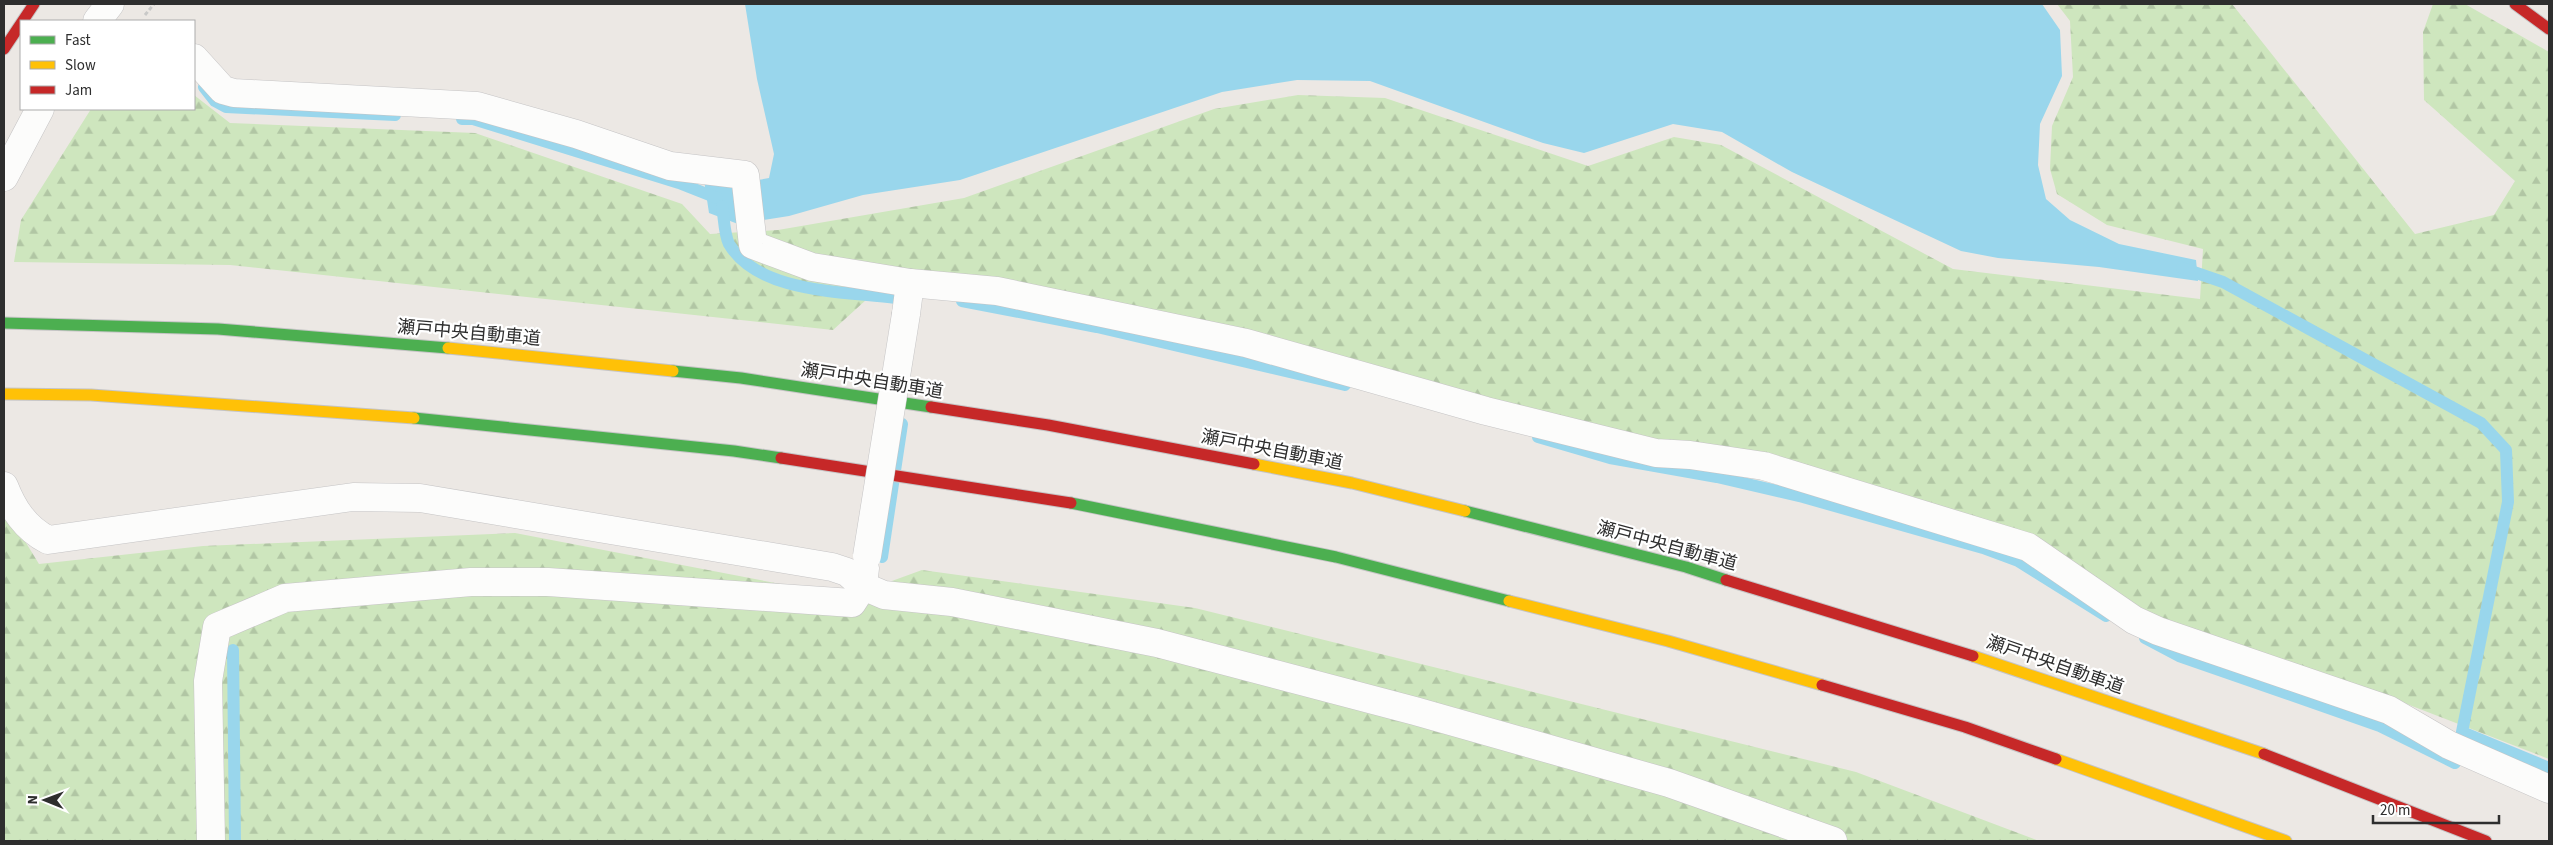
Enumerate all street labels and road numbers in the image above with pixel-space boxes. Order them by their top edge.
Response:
street label: 瀬戸中央自動車道 [396,314,542,352]
street label: 瀬戸中央自動車道 [799,357,945,405]
street label: 瀬戸中央自動車道 [1199,424,1345,476]
street label: 瀬戸中央自動車道 [1594,515,1740,577]
street label: 瀬戸中央自動車道 [1983,630,2127,700]

